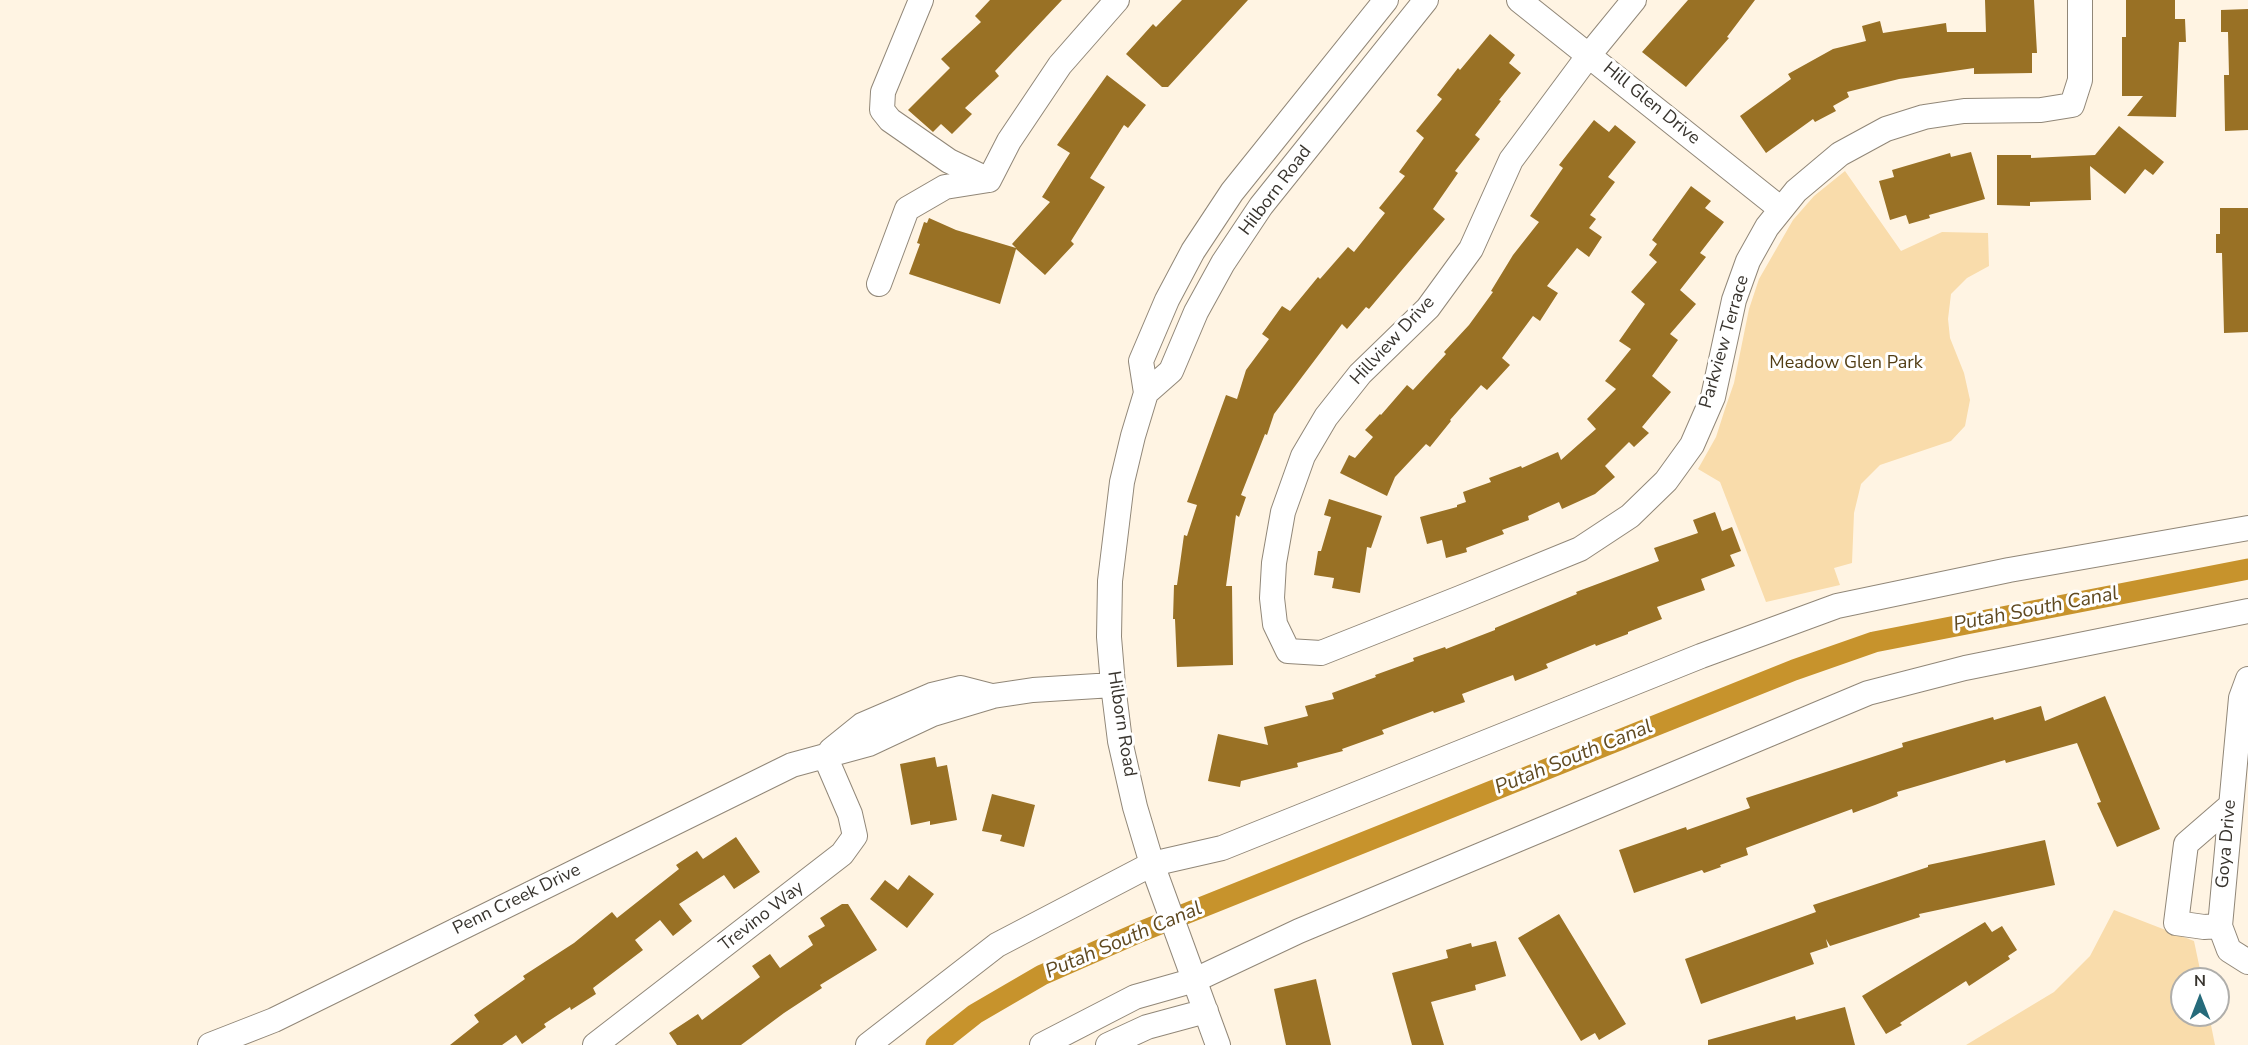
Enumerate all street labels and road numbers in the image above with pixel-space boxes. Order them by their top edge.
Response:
street label: Hill Glen Drive [1598,58,1704,150]
street label: Hilborn Road [1235,142,1317,240]
street label: Parkview Terrace [1696,273,1754,411]
street label: Hillview Drive [1346,292,1440,390]
street label: Hilborn Road [1102,670,1140,778]
street label: Goya Drive [2212,799,2242,889]
street label: Penn Creek Drive [450,860,584,940]
street label: Trevino Way [716,877,808,957]

